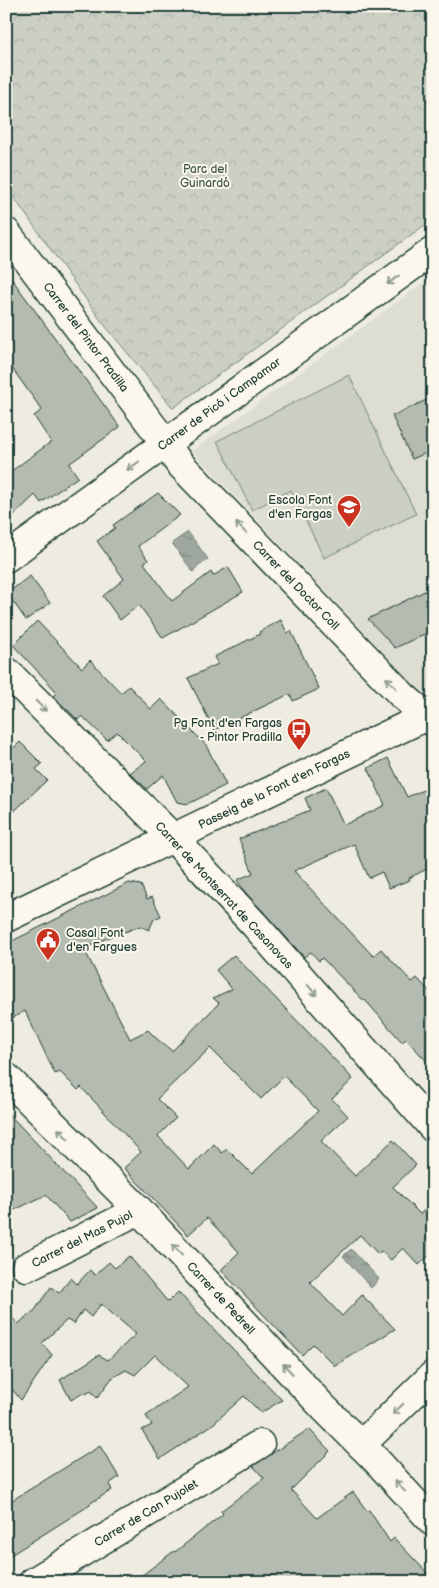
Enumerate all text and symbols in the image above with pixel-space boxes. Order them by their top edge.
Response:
park label: Parc del Guinardó [180,162,230,191]
one-way arrow [387,274,400,285]
street label: Carrer del Pintor Pradilla [39,280,132,395]
street label: Carrer de Picó i Campamar [155,354,284,454]
one-way arrow [126,461,140,471]
place label: Escola Font d'en Fargas [268,493,332,522]
school or university icon: Escola Font d'en Fargas [336,494,362,528]
one-way arrow [235,521,247,534]
street label: Carrer del Doctor Coll [249,537,342,633]
one-way arrow [385,676,397,689]
one-way arrow [34,699,46,711]
place label: Pg Font d'en Fargas - Pintor Pradilla [174,716,282,745]
bus stop icon: Pg Font d'en Fargas - Pintor Pradilla [286,717,312,751]
street label: Passeig de la Font d'en Fargas [196,746,353,833]
street label: Carrer de Montserrat de Casanovas [151,819,296,972]
place label: Casal Font d'en Fargues [66,926,137,955]
public building icon: Casal Font d'en Fargues [35,927,61,961]
one-way arrow [306,983,318,996]
one-way arrow [57,1128,69,1140]
street label: Carrer del Mas Pujol [29,1208,135,1271]
one-way arrow [171,1244,183,1257]
street label: Carrer de Pedrell [183,1259,258,1338]
one-way arrow [282,1362,294,1375]
one-way arrow [392,1403,404,1415]
street label: Carrer de Can Pujolet [92,1476,201,1550]
one-way arrow [394,1480,406,1493]

